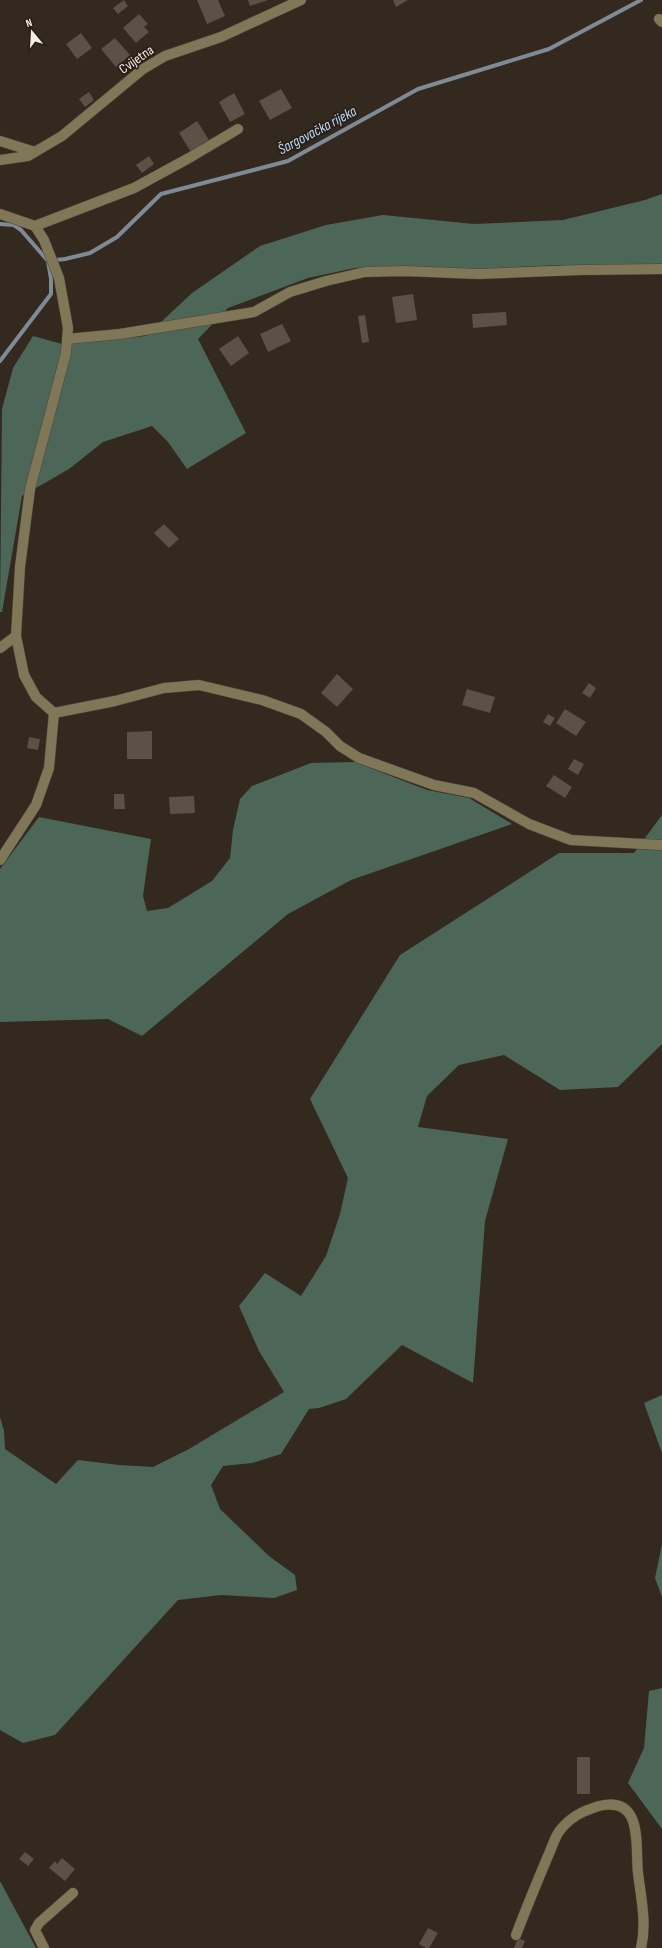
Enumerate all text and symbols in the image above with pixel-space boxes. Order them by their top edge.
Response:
north arrow [12,12,52,52]
text: N [24,16,34,30]
street label: Cvijetna [116,41,157,77]
water label: Šargovačka rijeka [275,102,360,159]

